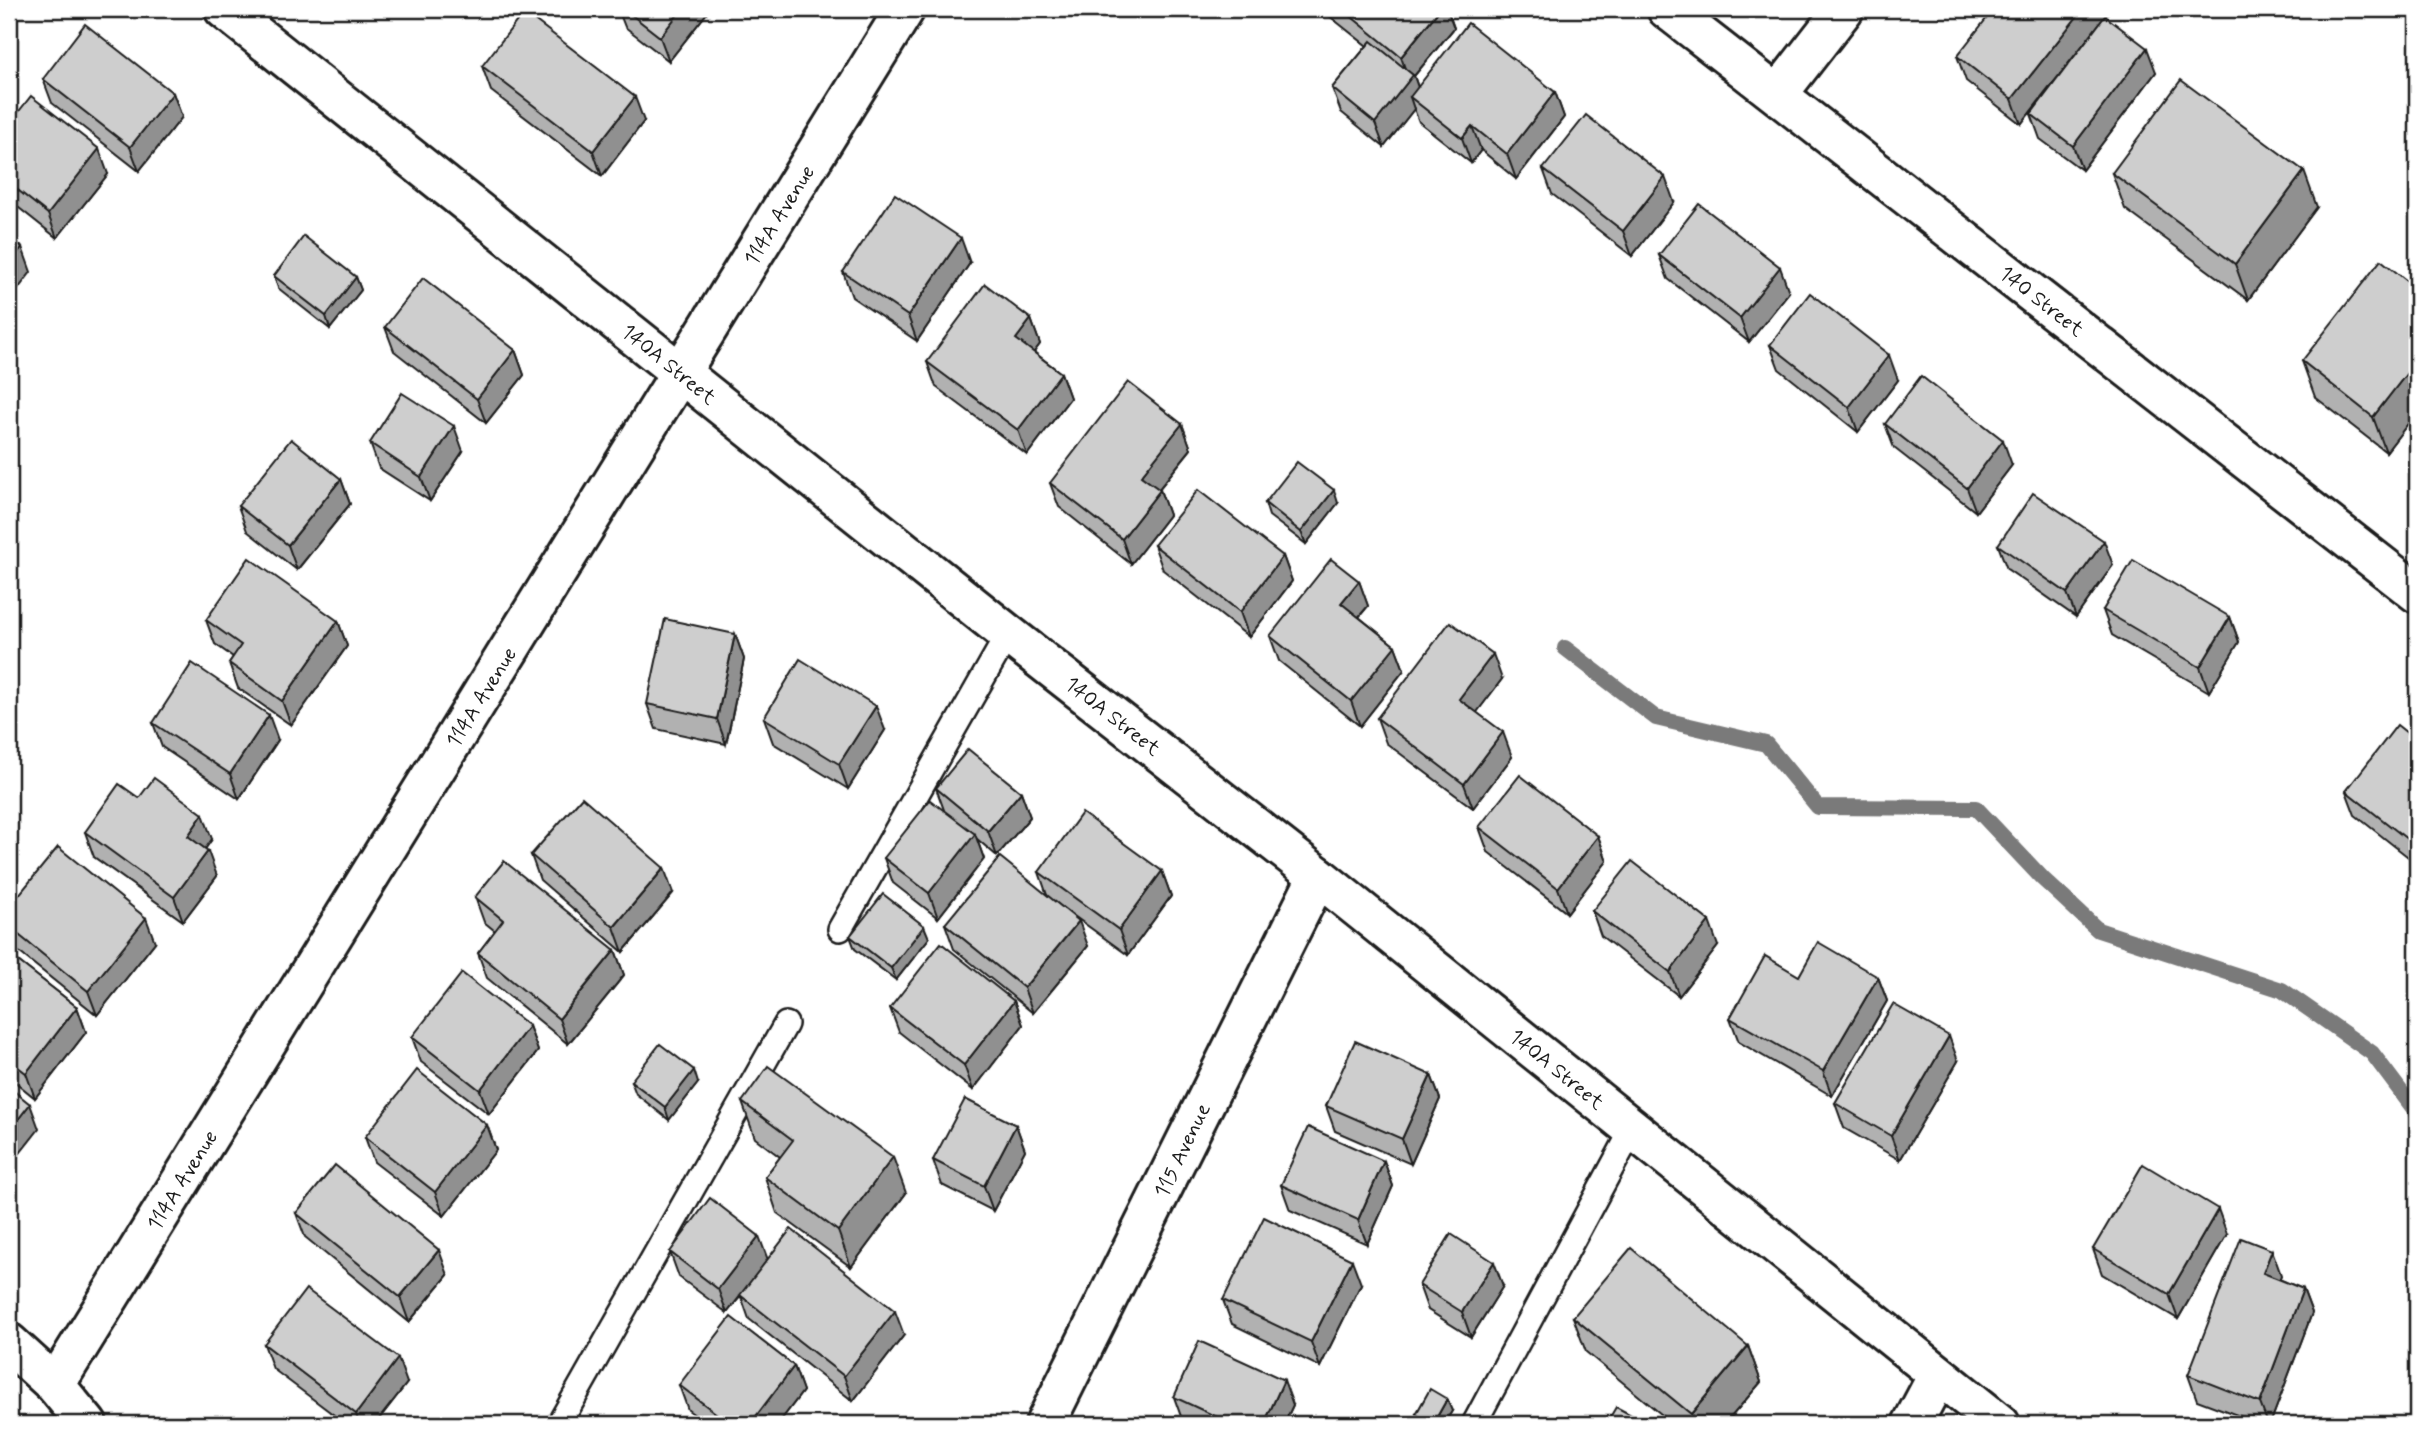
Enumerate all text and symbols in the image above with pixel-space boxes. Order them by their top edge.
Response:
street label: 114A Avenue [738,160,822,271]
street label: 140 Street [1993,260,2090,344]
street label: 140A Street [615,318,722,412]
street label: 114A Avenue [440,642,524,753]
street label: 140A Street [1059,671,1167,763]
street label: 140A Street [1503,1023,1610,1117]
street label: 115 Avenue [1148,1099,1218,1202]
street label: 114A Avenue [141,1125,225,1236]

